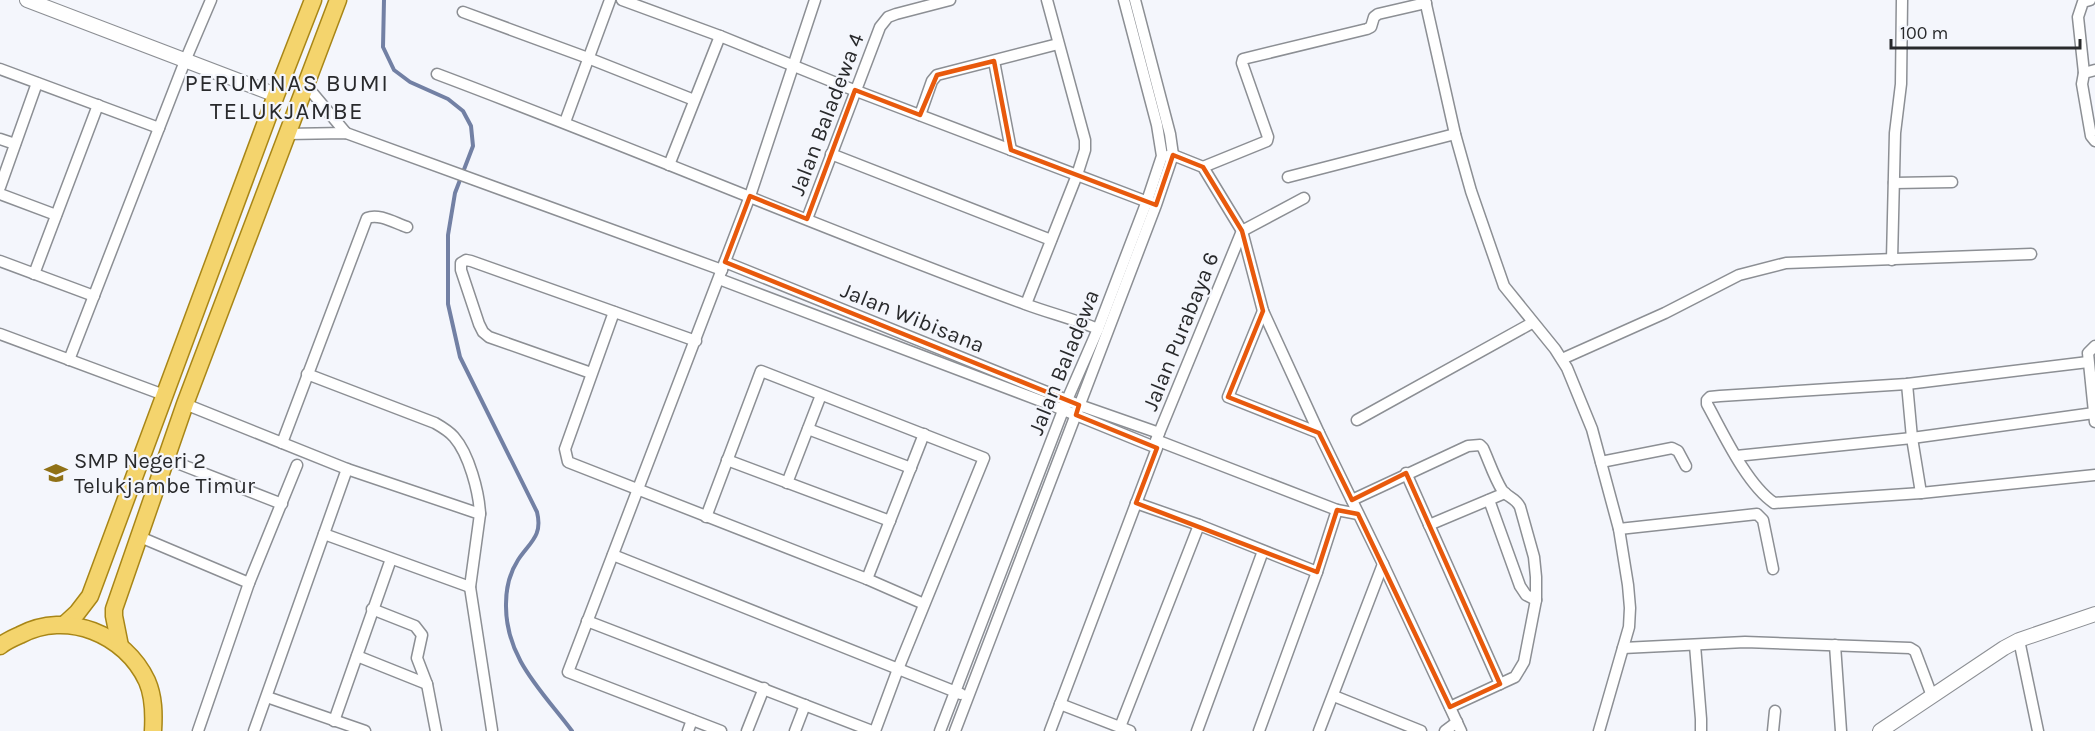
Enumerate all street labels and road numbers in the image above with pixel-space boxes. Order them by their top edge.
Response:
street label: Jalan Baladewa 4 [784,30,870,199]
street label: Jalan Purabaya 6 [1137,248,1225,414]
street label: Jalan Wibisana [837,277,988,359]
street label: Jalan Baladewa [1023,286,1105,439]

